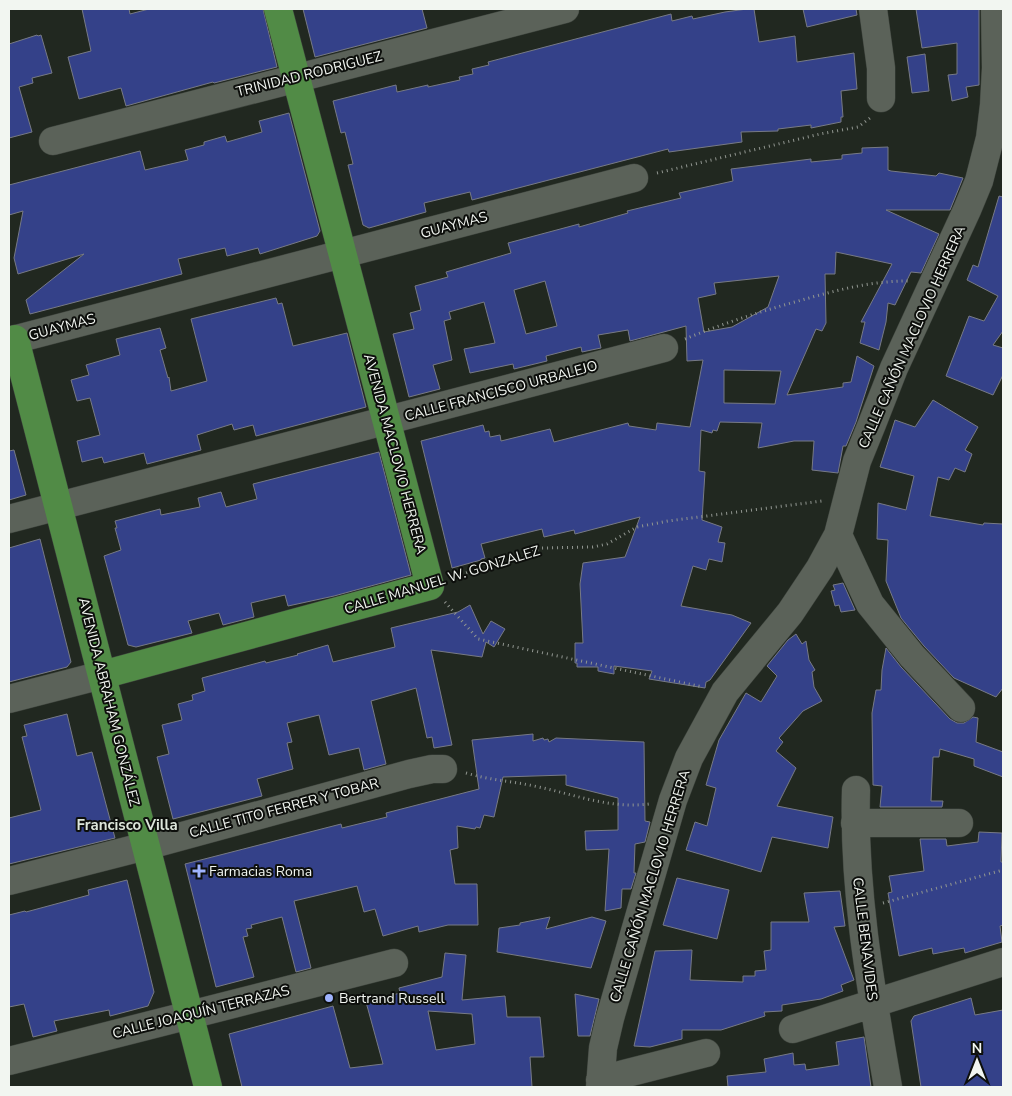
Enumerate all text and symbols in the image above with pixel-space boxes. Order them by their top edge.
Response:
street label: TRINIDAD RODRIGUEZ [234,47,384,101]
street label: GUAYMAS [418,207,490,243]
street label: CALLE CAÑÓN MACLOVIO HERRERA [854,222,970,452]
street label: GUAYMAS [26,309,98,345]
street label: AVENIDA MACLOVIO HERRERA [359,352,431,556]
street label: CALLE FRANCISCO URBALEJO [402,356,600,426]
street label: CALLE MANUEL W. GONZALEZ [342,541,542,619]
street label: AVENIDA ABRAHAM GONZÁLEZ [74,596,144,808]
street label: CALLE CAÑÓN MACLOVIO HERRERA [605,767,695,1005]
street label: CALLE TITO FERRER Y TOBAR [187,774,381,842]
district label: Francisco Villa [76,815,178,835]
place label: Farmacias Roma [209,862,312,881]
marker: Farmacias Roma [193,865,205,877]
street label: CALLE BENAVIDES [848,876,882,1002]
street label: CALLE JOAQUÍN TERRAZAS [110,981,292,1043]
place label: Bertrand Russell [339,989,446,1008]
marker: Bertrand Russell [323,992,335,1004]
north arrow [952,1036,1002,1086]
text: N [972,1039,982,1058]

